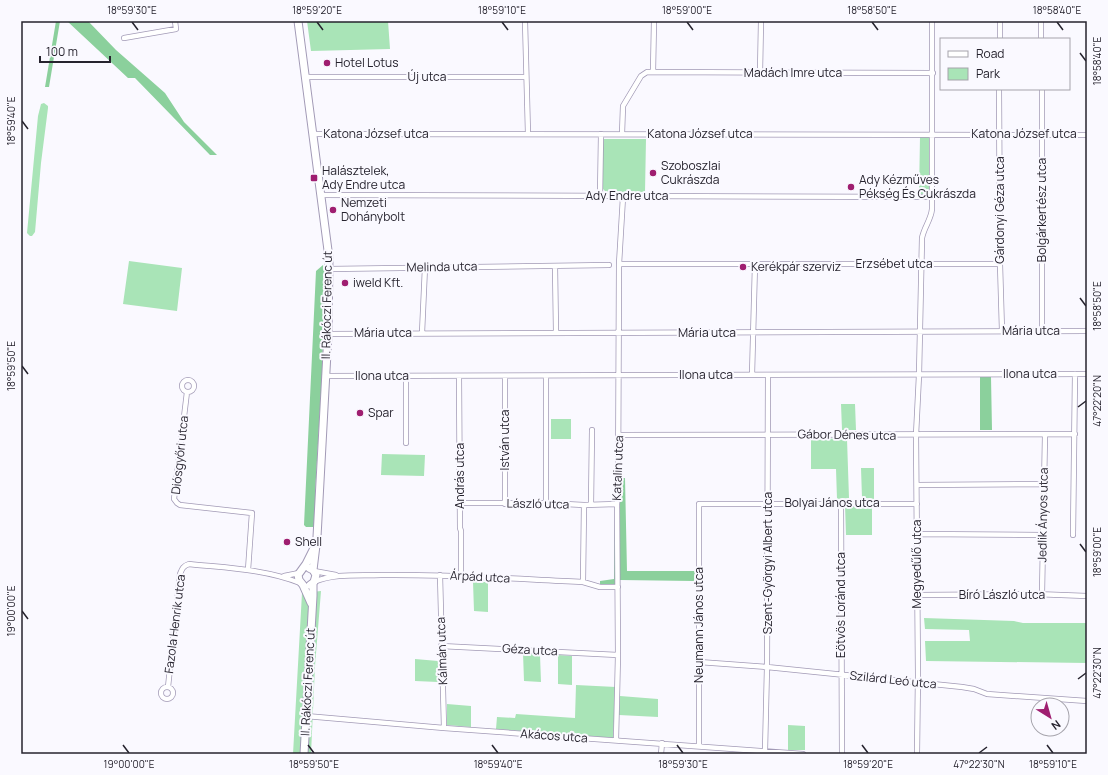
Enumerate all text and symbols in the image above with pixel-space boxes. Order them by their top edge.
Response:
text: 18°59'30"E [107,3,157,17]
text: 18°59'20"E [292,3,342,17]
text: 18°59'10"E [478,3,526,17]
text: 18°59'00"E [662,3,712,17]
text: 18°58'50"E [847,3,897,17]
text: 18°58'40"E [1033,3,1081,17]
text: 18°58'40"E [1090,37,1104,85]
scale bar [40,38,110,64]
legend [940,38,1070,90]
text: 100 m [46,43,78,60]
text: Road [976,45,1004,62]
place label: Hotel Lotus [335,54,399,71]
marker: Hotel Lotus [322,58,332,68]
street label: Madách Imre utca [744,64,842,81]
text: Park [976,65,1001,82]
street label: Új utca [408,68,446,85]
text: 18°59'40"E [4,96,18,145]
street label: Katona József utca [323,125,429,142]
street label: Katona József utca [647,125,753,142]
street label: Katona József utca [971,125,1077,142]
street label: Gárdonyi Géza utca [991,156,1008,264]
place label: Szoboszlai Cukrászda [661,157,720,188]
street label: Bolgárkertész utca [1033,158,1050,262]
place label: Halásztelek, Ady Endre utca [322,162,405,193]
marker: Szoboszlai Cukrászda [648,168,658,178]
place label: Ady Kézműves Pékség És Cukrászda [859,171,976,202]
marker: Halásztelek, Ady Endre utca [309,173,319,183]
marker: Ady Kézműves Pékség És Cukrászda [846,182,856,192]
street label: Ady Endre utca [585,187,669,204]
place label: Nemzeti Dohánybolt [341,194,405,225]
marker: Nemzeti Dohánybolt [328,205,338,215]
street label: II. Rákóczi Ferenc út [317,250,336,359]
street label: Erzsébet utca [855,255,933,272]
street label: Melinda utca [406,257,478,276]
place label: Kerékpár szerviz [751,258,841,275]
marker: Kerékpár szerviz [738,262,748,272]
place label: iweld Kft. [353,274,403,291]
marker: iweld Kft. [340,278,350,288]
text: 18°58'50"E [1090,281,1104,331]
street label: Mária utca [1002,322,1060,339]
street label: Mária utca [354,324,412,341]
street label: Mária utca [678,324,736,341]
text: 18°59'50"E [4,341,18,391]
street label: Ilona utca [1003,365,1057,382]
street label: Ilona utca [679,366,733,383]
street label: Ilona utca [355,367,409,384]
text: 47°22'20"N [1090,375,1104,427]
place label: Spar [368,404,394,421]
marker: Spar [355,408,365,418]
street label: István utca [496,410,513,470]
street label: Diósgyőri utca [167,415,192,495]
street label: Gábor Dénes utca [798,425,897,444]
street label: Katalin utca [608,435,627,501]
street label: András utca [451,443,468,509]
street label: Jedlik Ányos utca [1033,467,1052,563]
street label: Szent-Györgyi Albert utca [759,492,776,634]
street label: László utca [507,494,570,513]
street label: Bolyai János utca [784,494,880,511]
street label: Megyedűlő utca [908,520,925,608]
text: 18°59'00"E [1090,527,1104,577]
place label: Shell [295,533,322,550]
marker: Shell [282,537,292,547]
street label: Eötvös Loránd utca [832,552,849,658]
street label: Árpád utca [450,566,511,587]
street label: Neumann János utca [690,567,707,683]
street label: Fazola Henrik utca [160,573,189,675]
text: 19°00'00"E [4,585,18,636]
street label: Bíró László utca [959,586,1045,603]
street label: Kálmán utca [432,617,451,685]
street label: II. Rákóczi Ferenc út [296,627,319,737]
street label: Géza utca [502,640,558,659]
text: 47°22'30"N [1090,647,1104,699]
street label: Szilárd Leó utca [849,666,937,693]
north arrow [1030,697,1070,737]
text: N [1049,717,1064,734]
street label: Akácos utca [520,725,588,746]
text: 19°00'00"E [104,757,155,771]
text: 18°59'50"E [289,757,339,771]
text: 18°59'40"E [474,757,523,771]
text: 18°59'30"E [658,757,708,771]
text: 18°59'20"E [843,757,893,771]
text: 47°22'30"N [953,757,1005,771]
text: 18°59'10"E [1029,757,1077,771]

